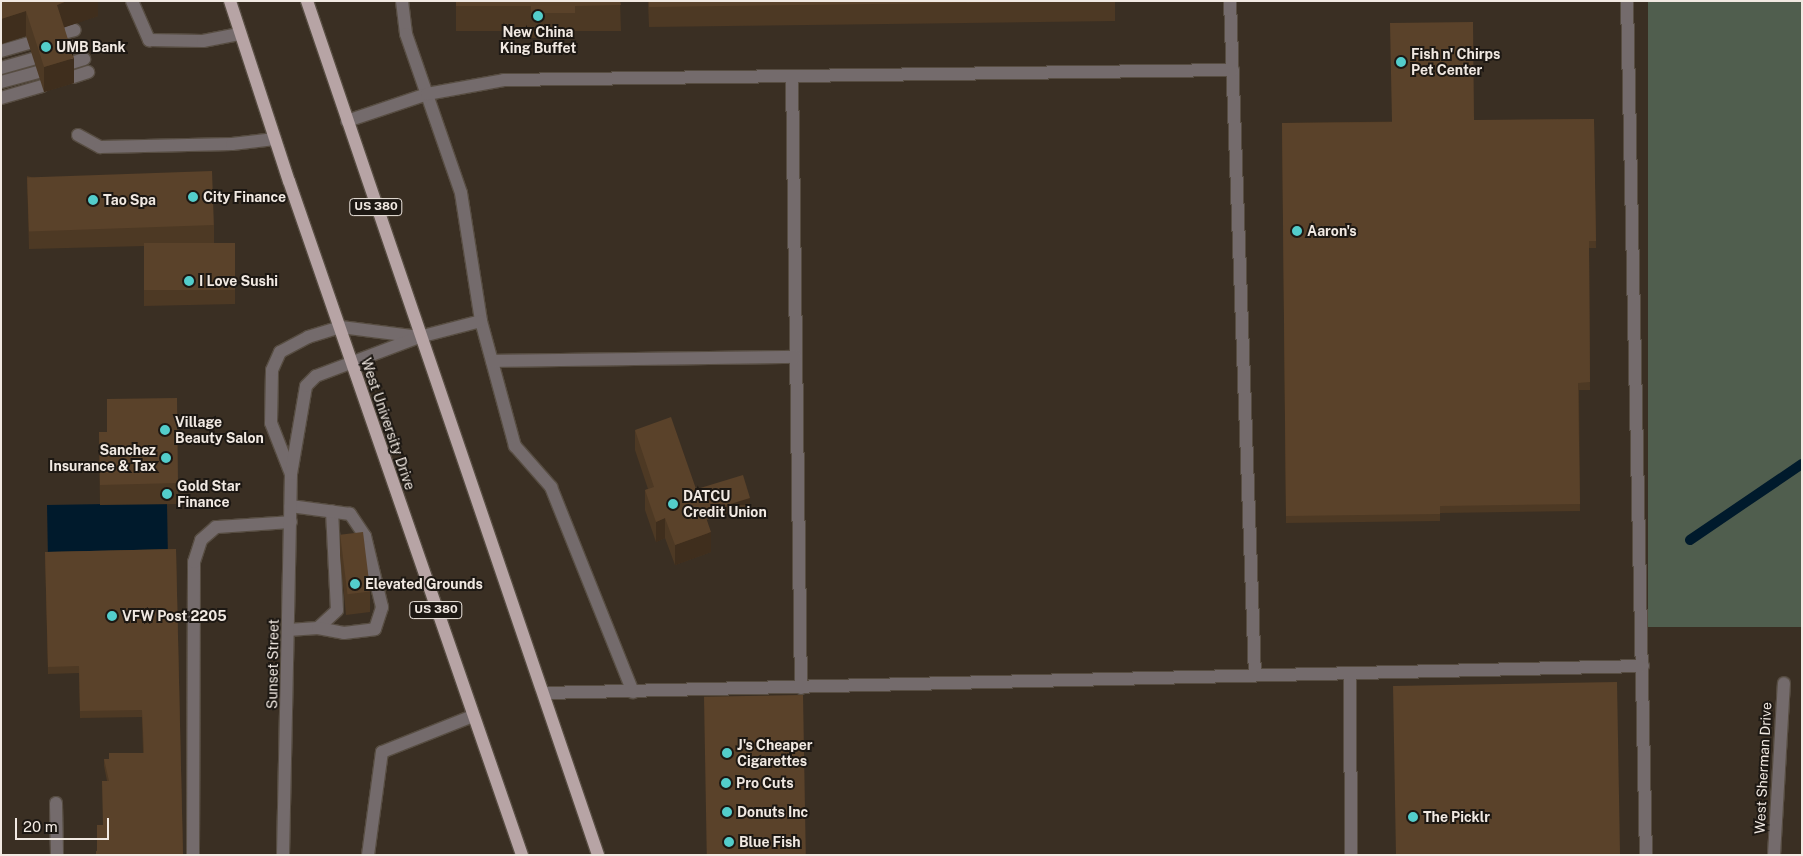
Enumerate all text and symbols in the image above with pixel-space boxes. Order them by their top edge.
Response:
marker: New China King Buffet [532,10,544,22]
place label: New China King Buffet [500,24,576,56]
place label: UMB Bank [56,39,126,55]
marker: UMB Bank [40,41,52,53]
place label: Fish n' Chirps Pet Center [1411,46,1500,78]
marker: Fish n' Chirps Pet Center [1395,56,1407,68]
place label: City Finance [203,189,286,205]
marker: City Finance [187,191,199,203]
place label: Tao Spa [103,192,156,208]
marker: Tao Spa [87,194,99,206]
road number: US 380 [348,198,404,216]
place label: Aaron's [1307,223,1357,239]
marker: Aaron's [1291,225,1303,237]
place label: I Love Sushi [199,273,278,289]
marker: I Love Sushi [183,275,195,287]
street label: West University Drive [358,356,418,492]
place label: Village Beauty Salon [175,414,264,447]
marker: Village Beauty Salon [159,424,171,436]
place label: Sanchez Insurance & Tax [49,442,156,474]
marker: Sanchez Insurance & Tax [160,452,172,464]
place label: Gold Star Finance [177,478,241,511]
marker: Gold Star Finance [161,488,173,500]
place label: DATCU Credit Union [683,488,767,520]
marker: DATCU Credit Union [667,498,679,510]
place label: Elevated Grounds [365,576,483,592]
marker: Elevated Grounds [349,578,361,590]
road number: US 380 [408,600,464,620]
place label: VFW Post 2205 [122,608,227,624]
marker: VFW Post 2205 [106,610,118,622]
street label: Sunset Street [264,619,282,709]
street label: West Sherman Drive [1751,702,1775,834]
place label: J's Cheaper Cigarettes [737,737,813,770]
marker: J's Cheaper Cigarettes [721,747,733,759]
place label: Pro Cuts [736,775,794,791]
marker: Pro Cuts [720,777,732,789]
place label: Donuts Inc [737,804,808,820]
marker: Donuts Inc [721,806,733,818]
scale bar [18,808,111,840]
place label: The Picklr [1423,809,1490,825]
marker: The Picklr [1407,811,1419,823]
text: 20 m [23,818,58,835]
place label: Blue Fish [739,834,801,850]
marker: Blue Fish [723,836,735,848]

